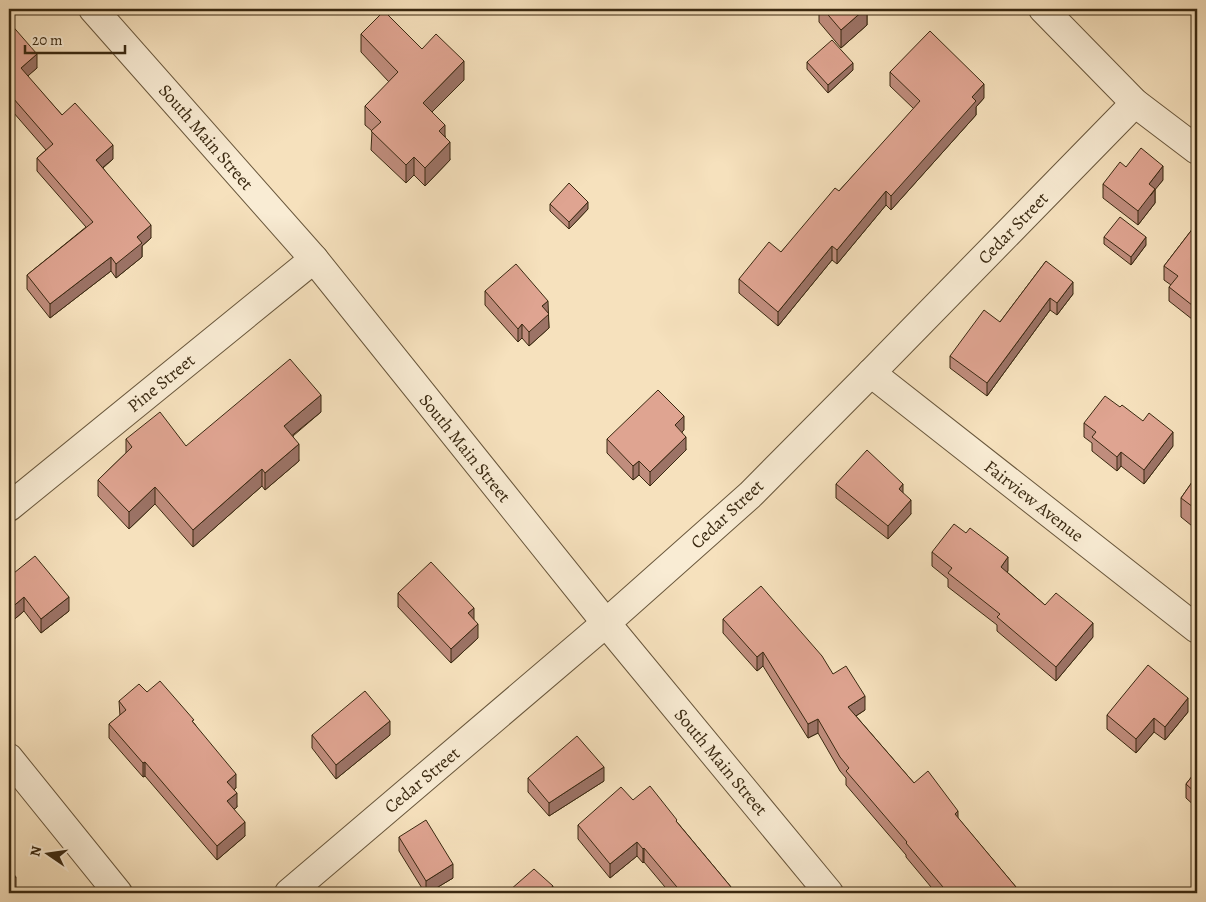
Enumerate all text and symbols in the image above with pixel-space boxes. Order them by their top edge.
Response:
scale bar [25,22,125,54]
text: 20 m [32,30,63,50]
street label: South Main Street [153,79,259,195]
street label: Cedar Street [973,187,1054,269]
street label: Pine Street [122,348,200,418]
street label: South Main Street [414,389,516,507]
street label: Fairview Avenue [979,455,1089,547]
street label: Cedar Street [685,474,769,554]
street label: South Main Street [669,703,773,821]
street label: Cedar Street [379,741,465,819]
north arrow [22,830,72,880]
text: N [25,844,46,858]

